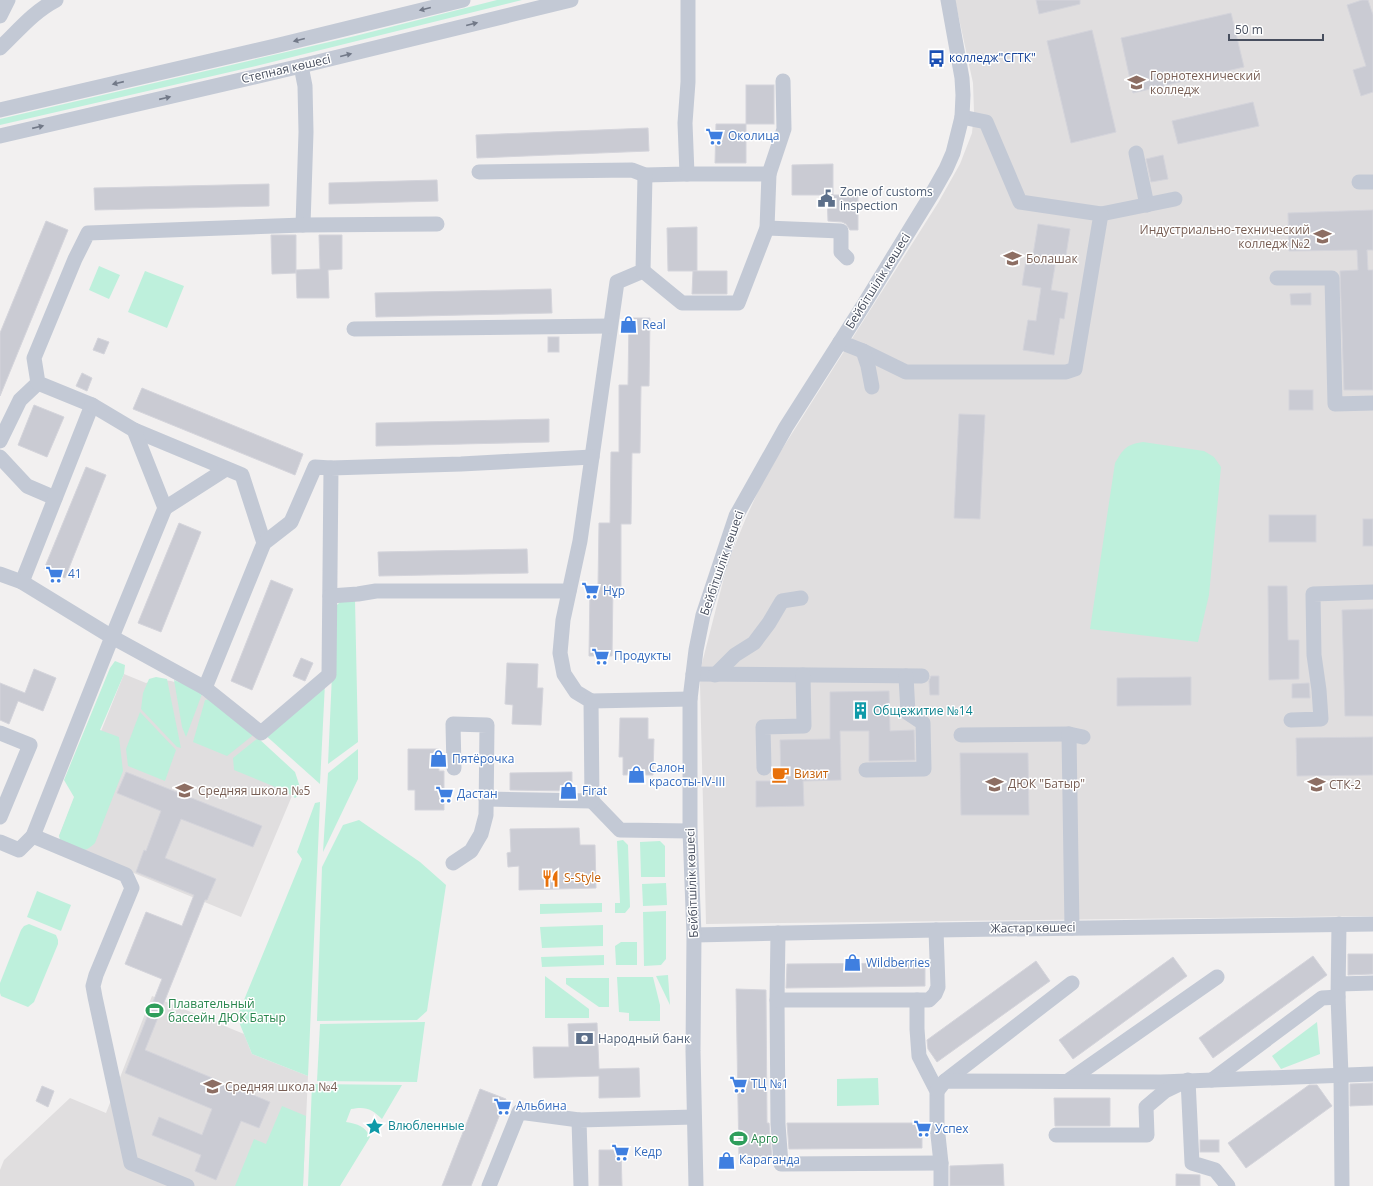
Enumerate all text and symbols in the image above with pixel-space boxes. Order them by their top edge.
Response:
one-way arrow [419,7,431,13]
scale bar [1229,16,1323,42]
one-way arrow [466,21,478,27]
text: 50 m [1235,21,1263,38]
one-way arrow [293,37,305,43]
bus stop icon: колледж"СГТК" [926,48,946,68]
place label: колледж"СГТК" [949,49,1036,66]
street label: Степная көшесі [240,50,332,87]
one-way arrow [340,52,352,58]
place label: Горнотехнический колледж [1150,67,1261,98]
school or university icon: Горнотехнический колледж [1127,73,1147,93]
one-way arrow [112,80,124,86]
one-way arrow [158,94,171,100]
one-way arrow [32,124,44,130]
supermarket icon: Околица [705,126,725,146]
place label: Околица [728,127,779,144]
place label: Zone of customs inspection [840,183,933,214]
public building icon: Zone of customs inspection [817,189,837,209]
place label: Индустриально-технический колледж №2 [1140,221,1310,252]
school or university icon: Индустриально-технический колледж №2 [1313,227,1333,247]
street label: Бейбітшілік көшесі [841,230,914,332]
school or university icon: Болашак [1003,249,1023,269]
place label: Болашак [1026,250,1078,267]
shop icon: Real [619,315,639,335]
place label: Real [642,316,666,333]
street label: Бейбітшілік көшесі [696,508,747,618]
supermarket icon: 41 [45,564,65,584]
place label: 41 [68,565,82,582]
supermarket icon: Нұр [580,581,600,601]
place label: Нұр [603,582,625,599]
supermarket icon: Продукты [591,646,611,666]
place label: Продукты [614,647,671,664]
building icon: Общежитие №14 [850,701,870,721]
place label: Общежитие №14 [873,702,973,719]
shop icon: Пятёрочка [429,749,449,769]
place label: Пятёрочка [452,750,514,767]
place label: Салон красоты-IV-III [649,759,725,790]
cafe icon: Визит [771,764,791,784]
shop icon: Салон красоты-IV-III [626,765,646,785]
place label: Визит [794,765,829,782]
school or university icon: ДЮК "Батыр" [985,774,1005,794]
place label: ДЮК "Батыр" [1008,775,1085,792]
school or university icon: СТК-2 [1306,775,1326,795]
place label: СТК-2 [1329,776,1361,793]
school or university icon: Средняя школа №5 [175,781,195,801]
shop icon: Firat [559,781,579,801]
place label: Средняя школа №5 [198,782,311,799]
place label: Firat [582,782,607,799]
supermarket icon: Дастан [434,784,454,804]
place label: Дастан [457,785,498,802]
street label: Бейбітшілік көшесі [681,828,702,938]
restaurant icon: S-Style [541,868,561,888]
place label: S-Style [564,869,601,886]
street label: Жастар көшесі [990,918,1076,937]
shop icon: Wildberries [843,953,863,973]
place label: Wildberries [866,954,930,971]
place label: Плавательный бассейн ДЮК Батыр [168,995,286,1026]
sports icon: Плавательный бассейн ДЮК Батыр [145,1001,165,1021]
bank icon: Народный банк [575,1029,595,1049]
place label: Народный банк [598,1030,691,1047]
supermarket icon: ТЦ №1 [728,1074,748,1094]
place label: ТЦ №1 [751,1075,789,1092]
school or university icon: Средняя школа №4 [202,1077,222,1097]
place label: Средняя школа №4 [225,1078,338,1095]
supermarket icon: Альбина [493,1096,513,1116]
place label: Альбина [516,1097,567,1114]
place icon: Влюбленные [365,1116,385,1136]
place label: Влюбленные [388,1117,465,1134]
supermarket icon: Успех [912,1119,932,1139]
place label: Успех [935,1120,969,1137]
sports icon: Арго [728,1129,748,1149]
place label: Арго [751,1130,778,1147]
supermarket icon: Кедр [611,1142,631,1162]
place label: Кедр [634,1143,662,1160]
shop icon: Караганда [716,1150,736,1170]
place label: Караганда [739,1151,800,1168]

